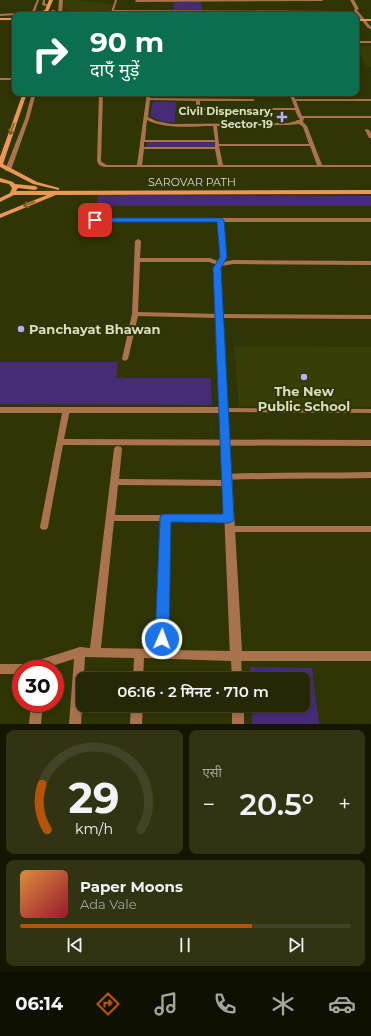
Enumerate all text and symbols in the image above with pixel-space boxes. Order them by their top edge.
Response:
text: 90 m [90,25,164,59]
icon: right [24,28,76,80]
text: दाएँ मुड़ें [90,59,139,81]
place label: Civil Dispensary, Sector-19 [179,104,273,131]
marker: Civil Dispensary, Sector-19 [276,111,288,123]
one-way arrow [8,123,16,135]
street label: SAROVAR PATH [148,175,236,189]
one-way arrow [24,201,36,209]
pin [78,203,112,237]
icon: arrive [84,209,106,231]
place label: Panchayat Bhawan [29,321,160,337]
marker: Panchayat Bhawan [16,324,26,334]
marker: The New Public School [299,372,309,382]
place label: The New Public School [258,383,350,414]
position arrow [141,618,183,660]
speed limit sign: 30 [12,660,64,712]
text: 06:16 · 2 मिनट · 710 m [117,682,269,701]
text: एसी [203,764,222,780]
text: 29 [69,773,120,823]
text: 20.5° [240,786,314,823]
text: − [203,791,215,818]
text: + [338,791,351,818]
text: km/h [75,820,113,838]
text: Paper Moons [80,877,183,896]
text: Ada Vale [80,896,137,912]
icon: previous [64,934,86,956]
icon: pause [174,934,196,956]
icon: next [285,934,307,956]
icon: directions [94,990,122,1018]
icon: music [152,990,180,1018]
icon: phone [211,990,239,1018]
icon: climate [269,990,297,1018]
icon: car [328,990,356,1018]
text: 06:14 [15,993,63,1015]

